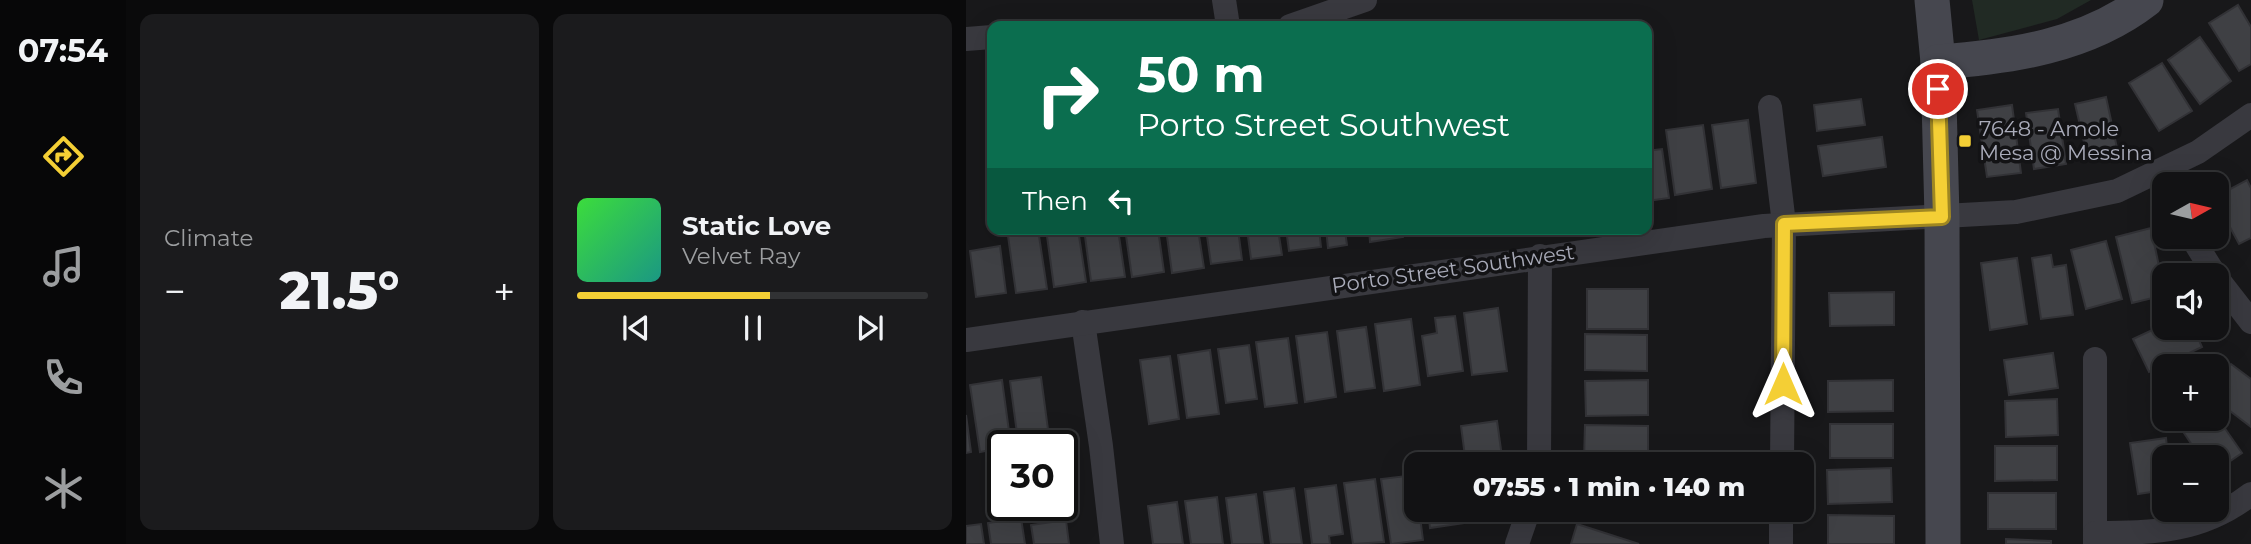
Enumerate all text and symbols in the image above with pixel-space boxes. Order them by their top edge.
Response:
text: 07:54 [18,31,108,70]
text: 50 m [1137,45,1265,104]
icon: right [1022,49,1113,140]
pin [1908,59,1968,119]
icon: arrive [1919,70,1957,108]
text: Porto Street Southwest [1137,105,1510,144]
place label: 7648 - Amole Mesa @ Messina [1979,116,2153,165]
icon: directions [39,132,88,181]
marker: 7648 - Amole Mesa @ Messina [1957,133,1973,149]
north arrow [2152,172,2230,248]
map controls [2152,172,2229,522]
icon: left [1102,182,1140,220]
text: Then [1022,185,1088,217]
text: Static Love [682,210,831,242]
text: Climate [164,224,253,252]
street label: Porto Street Southwest [1330,239,1576,298]
icon: music [39,242,88,291]
text: Velvet Ray [682,242,800,270]
text: 21.5° [280,259,400,322]
button: sound [2152,263,2229,340]
text: − [164,268,186,315]
text: + [493,268,515,315]
icon: previous [617,309,655,347]
icon: pause [734,309,772,347]
icon: next [851,309,889,347]
position arrow [1746,347,1820,421]
icon: phone [39,353,88,402]
button: + [2152,354,2229,431]
speed limit sign: 30 [987,430,1078,521]
button: − [2152,445,2229,522]
icon: climate [39,464,88,513]
text: 07:55 · 1 min · 140 m [1473,471,1745,503]

